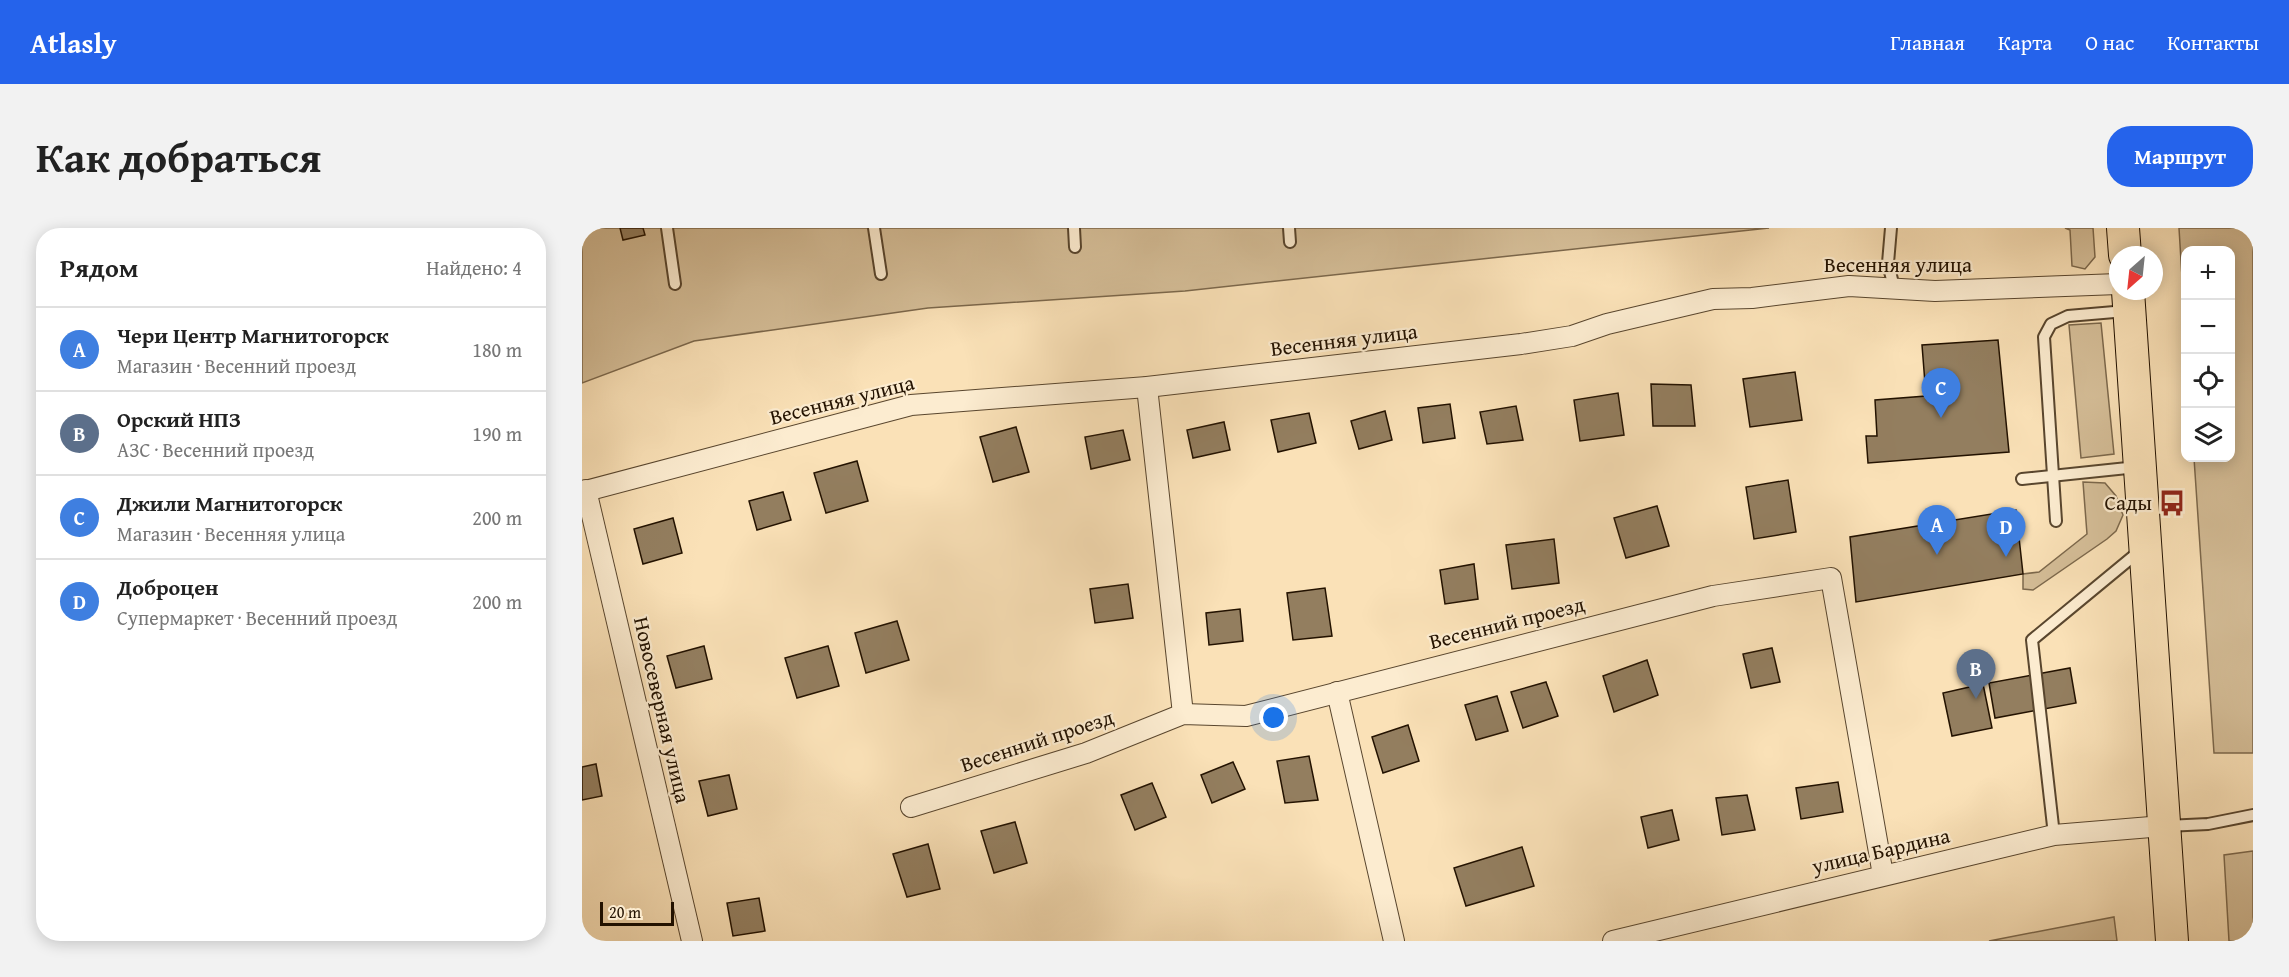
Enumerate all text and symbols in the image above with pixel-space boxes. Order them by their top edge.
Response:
text: Atlasly [30,22,117,63]
text: Главная [1890,27,1965,58]
text: Карта [1998,27,2052,58]
text: О нас [2085,27,2134,58]
text: Контакты [2167,27,2259,58]
text: Как добраться [36,126,321,187]
button: Маршрут [2107,126,2253,187]
north arrow [2109,246,2163,300]
map controls [2181,246,2235,462]
button: + [2181,246,2235,300]
text: Рядом [60,248,138,287]
street label: Весенняя улица [1824,249,1972,280]
text: Найдено: 4 [426,253,522,282]
button: − [2181,300,2235,354]
street label: Весенняя улица [1269,315,1419,364]
text: Чери Центр Магнитогорск [117,319,389,351]
text: A [73,335,86,364]
text: 180 m [472,335,522,364]
text: Магазин · Весенний проезд [117,351,356,380]
button: locate [2181,354,2235,408]
street label: Весенняя улица [766,367,917,432]
pin: C [1922,368,1960,418]
text: Орский НПЗ [117,403,241,435]
button: layers [2181,408,2235,462]
text: B [73,419,86,448]
text: 190 m [472,419,522,448]
text: АЗС · Весенний проезд [117,435,314,464]
text: Джили Магнитогорск [117,487,342,519]
place label: Сады [2104,487,2152,518]
bus stop icon: Сады [2157,488,2187,518]
text: C [74,503,85,532]
text: 200 m [472,503,522,532]
pin: A [1918,506,1956,555]
pin: D [1986,508,2026,557]
text: Магазин · Весенняя улица [117,519,345,548]
text: Доброцен [117,571,219,603]
text: D [73,587,86,616]
text: 200 m [472,587,522,616]
street label: Весенний проезд [1426,588,1588,657]
text: Супермаркет · Весенний проезд [117,603,397,632]
street label: Новосеверная улица [626,614,699,806]
pin: B [1956,650,1996,699]
street label: Весенний проезд [956,701,1118,780]
your location [1259,703,1288,732]
street label: улица Бардина [1808,820,1953,882]
scale bar [600,899,674,926]
text: 20 m [609,900,641,924]

